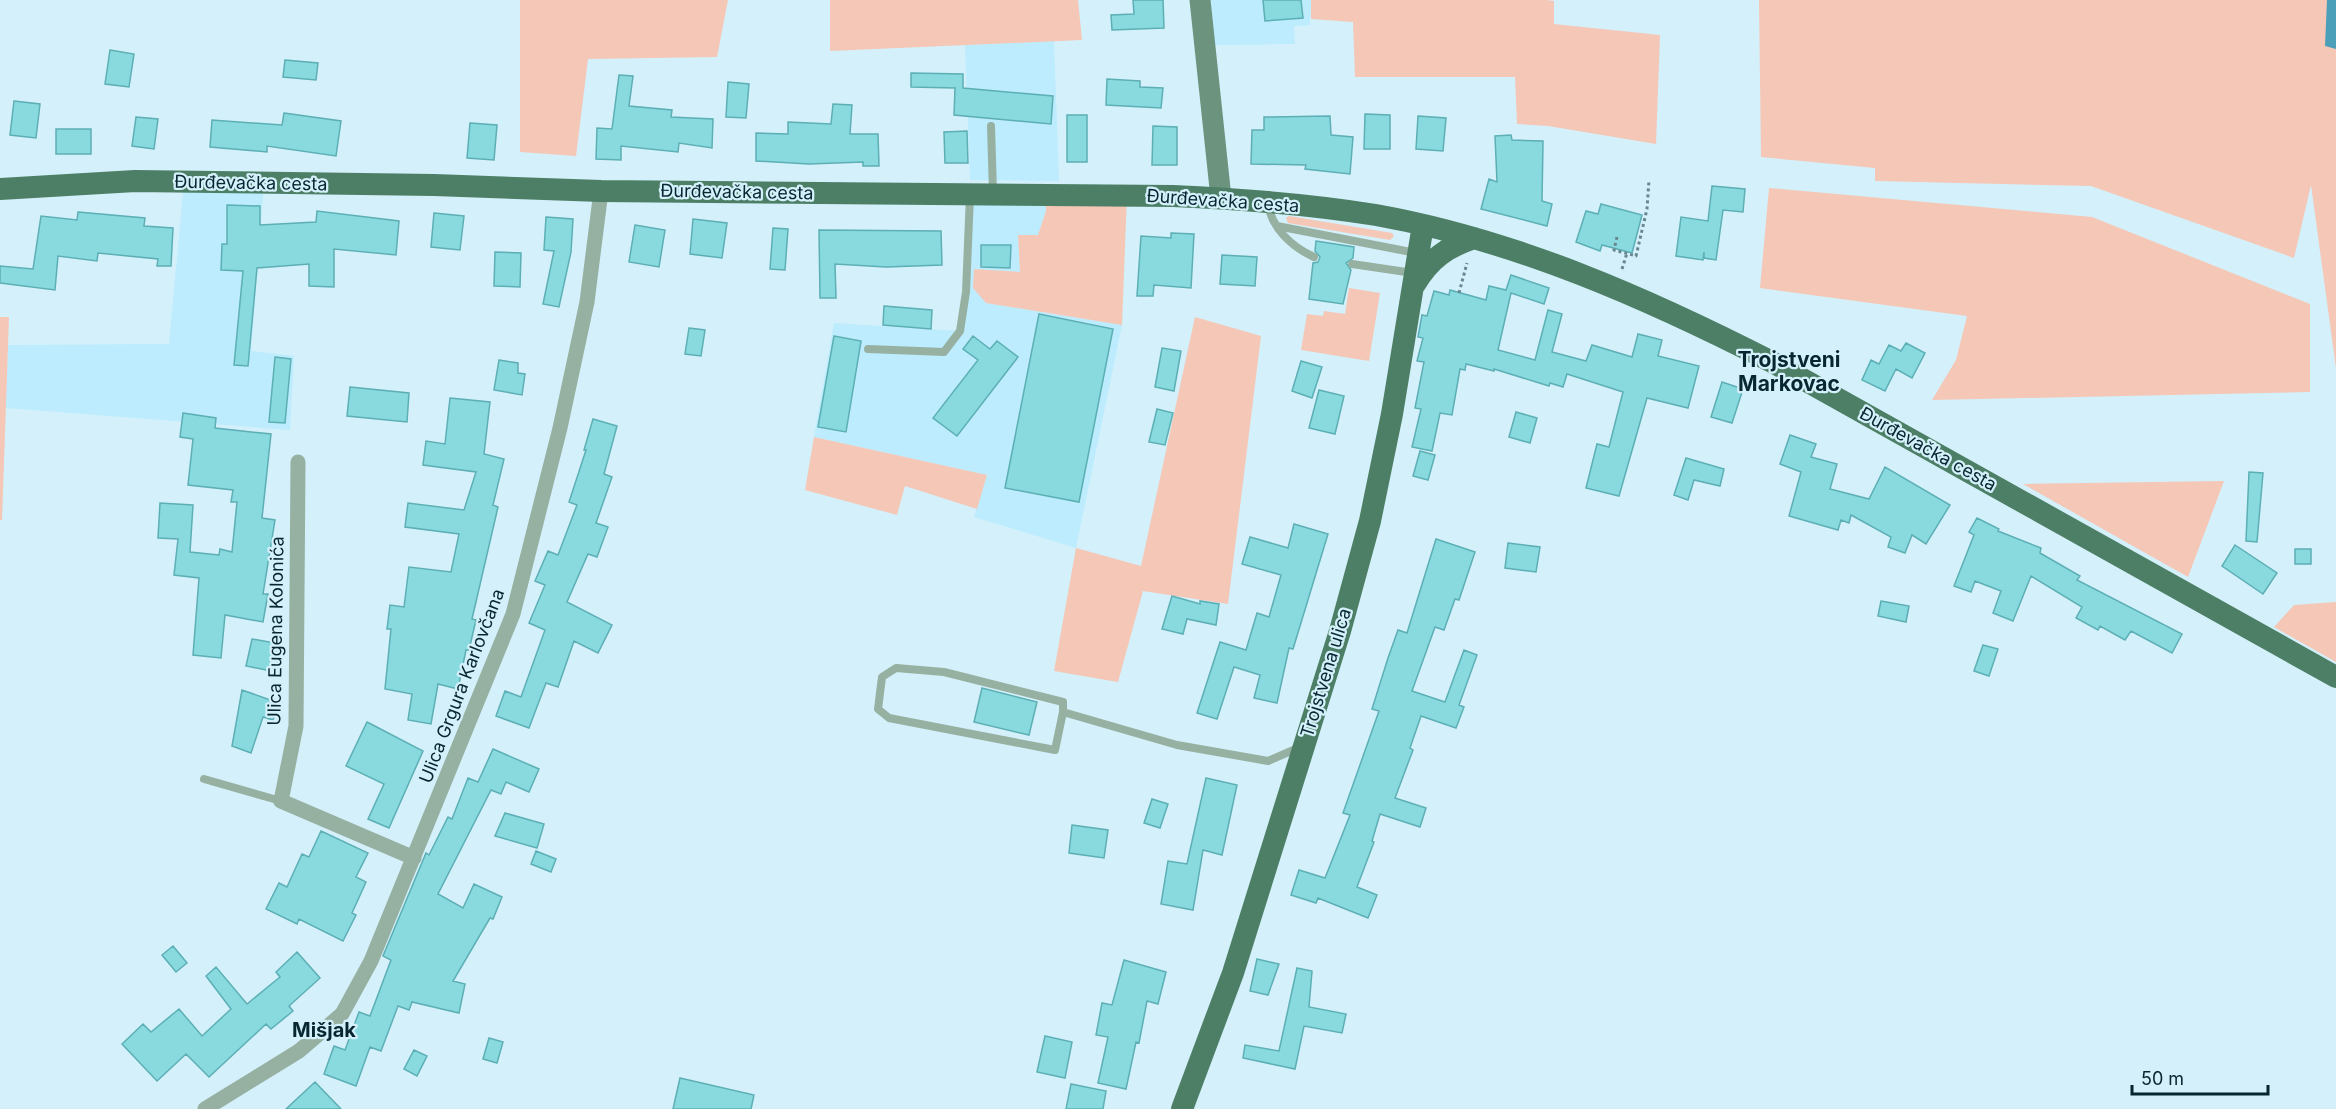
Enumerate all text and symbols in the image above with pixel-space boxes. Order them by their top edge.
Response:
street label: Đurđevačka cesta [174,171,328,194]
street label: Đurđevačka cesta [660,180,814,203]
street label: Đurđevačka cesta [1146,185,1300,216]
district label: Trojstveni Markovac [1738,347,1840,396]
street label: Đurđevačka cesta [1856,402,2000,495]
street label: Ulica Eugena Kolonića [263,536,288,726]
street label: Ulica Grgura Karlovčana [415,586,508,786]
street label: Trojstvena ulica [1296,606,1355,740]
district label: Mišjak [292,1018,356,1042]
scale bar [2132,1058,2268,1096]
text: 50 m [2141,1068,2184,1089]

